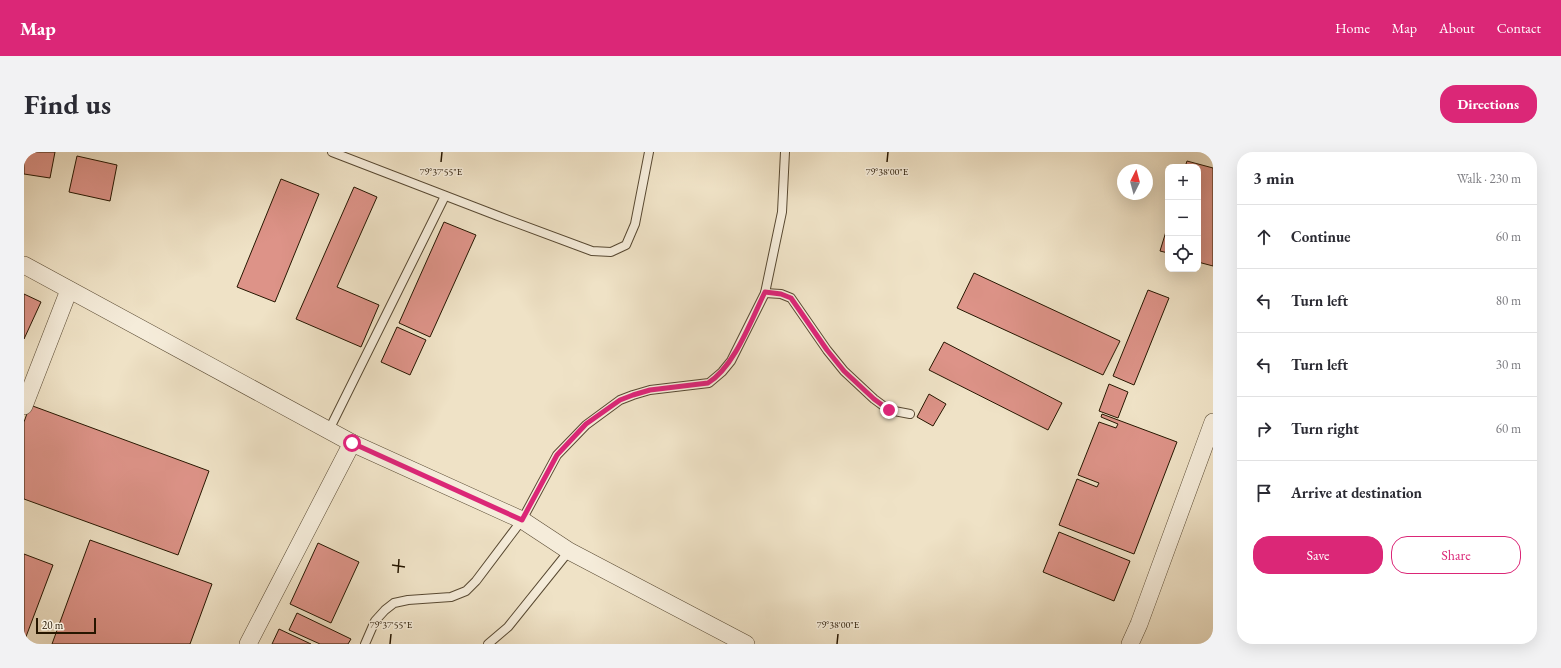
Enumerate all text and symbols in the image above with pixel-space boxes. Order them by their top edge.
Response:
text: Map [20,16,56,41]
text: Home [1335,19,1370,37]
text: Map [1392,19,1417,37]
text: About [1439,19,1475,37]
text: Contact [1497,19,1541,37]
button: Directions [1440,85,1537,123]
text: Find us [24,86,111,122]
north arrow [1117,164,1153,200]
map controls [1165,164,1201,272]
button: + [1165,164,1201,200]
text: 79°37'55"E [420,165,463,178]
text: 79°38'00"E [866,165,909,178]
text: 3 min [1253,167,1294,189]
text: Walk · 230 m [1457,170,1521,187]
button: − [1165,200,1201,236]
icon: ahead [1253,226,1275,248]
text: Continue [1291,227,1351,246]
text: 60 m [1496,228,1521,245]
button: locate [1165,236,1201,272]
icon: left [1253,290,1275,312]
text: Turn left [1291,291,1348,310]
text: 80 m [1496,292,1521,309]
icon: left [1253,354,1275,376]
text: Turn left [1291,355,1348,374]
text: 30 m [1496,356,1521,373]
route end [880,401,898,419]
icon: right [1253,418,1275,440]
text: Turn right [1291,419,1359,438]
text: 60 m [1496,420,1521,437]
route start [343,434,361,452]
icon: arrive [1253,482,1275,504]
text: Arrive at destination [1291,483,1422,502]
button: Save [1253,536,1383,574]
button: Share [1391,536,1521,574]
scale bar [36,616,96,635]
text: 20 m [42,618,63,632]
text: 79°37'55"E [370,618,413,631]
text: 79°38'00"E [817,618,860,631]

